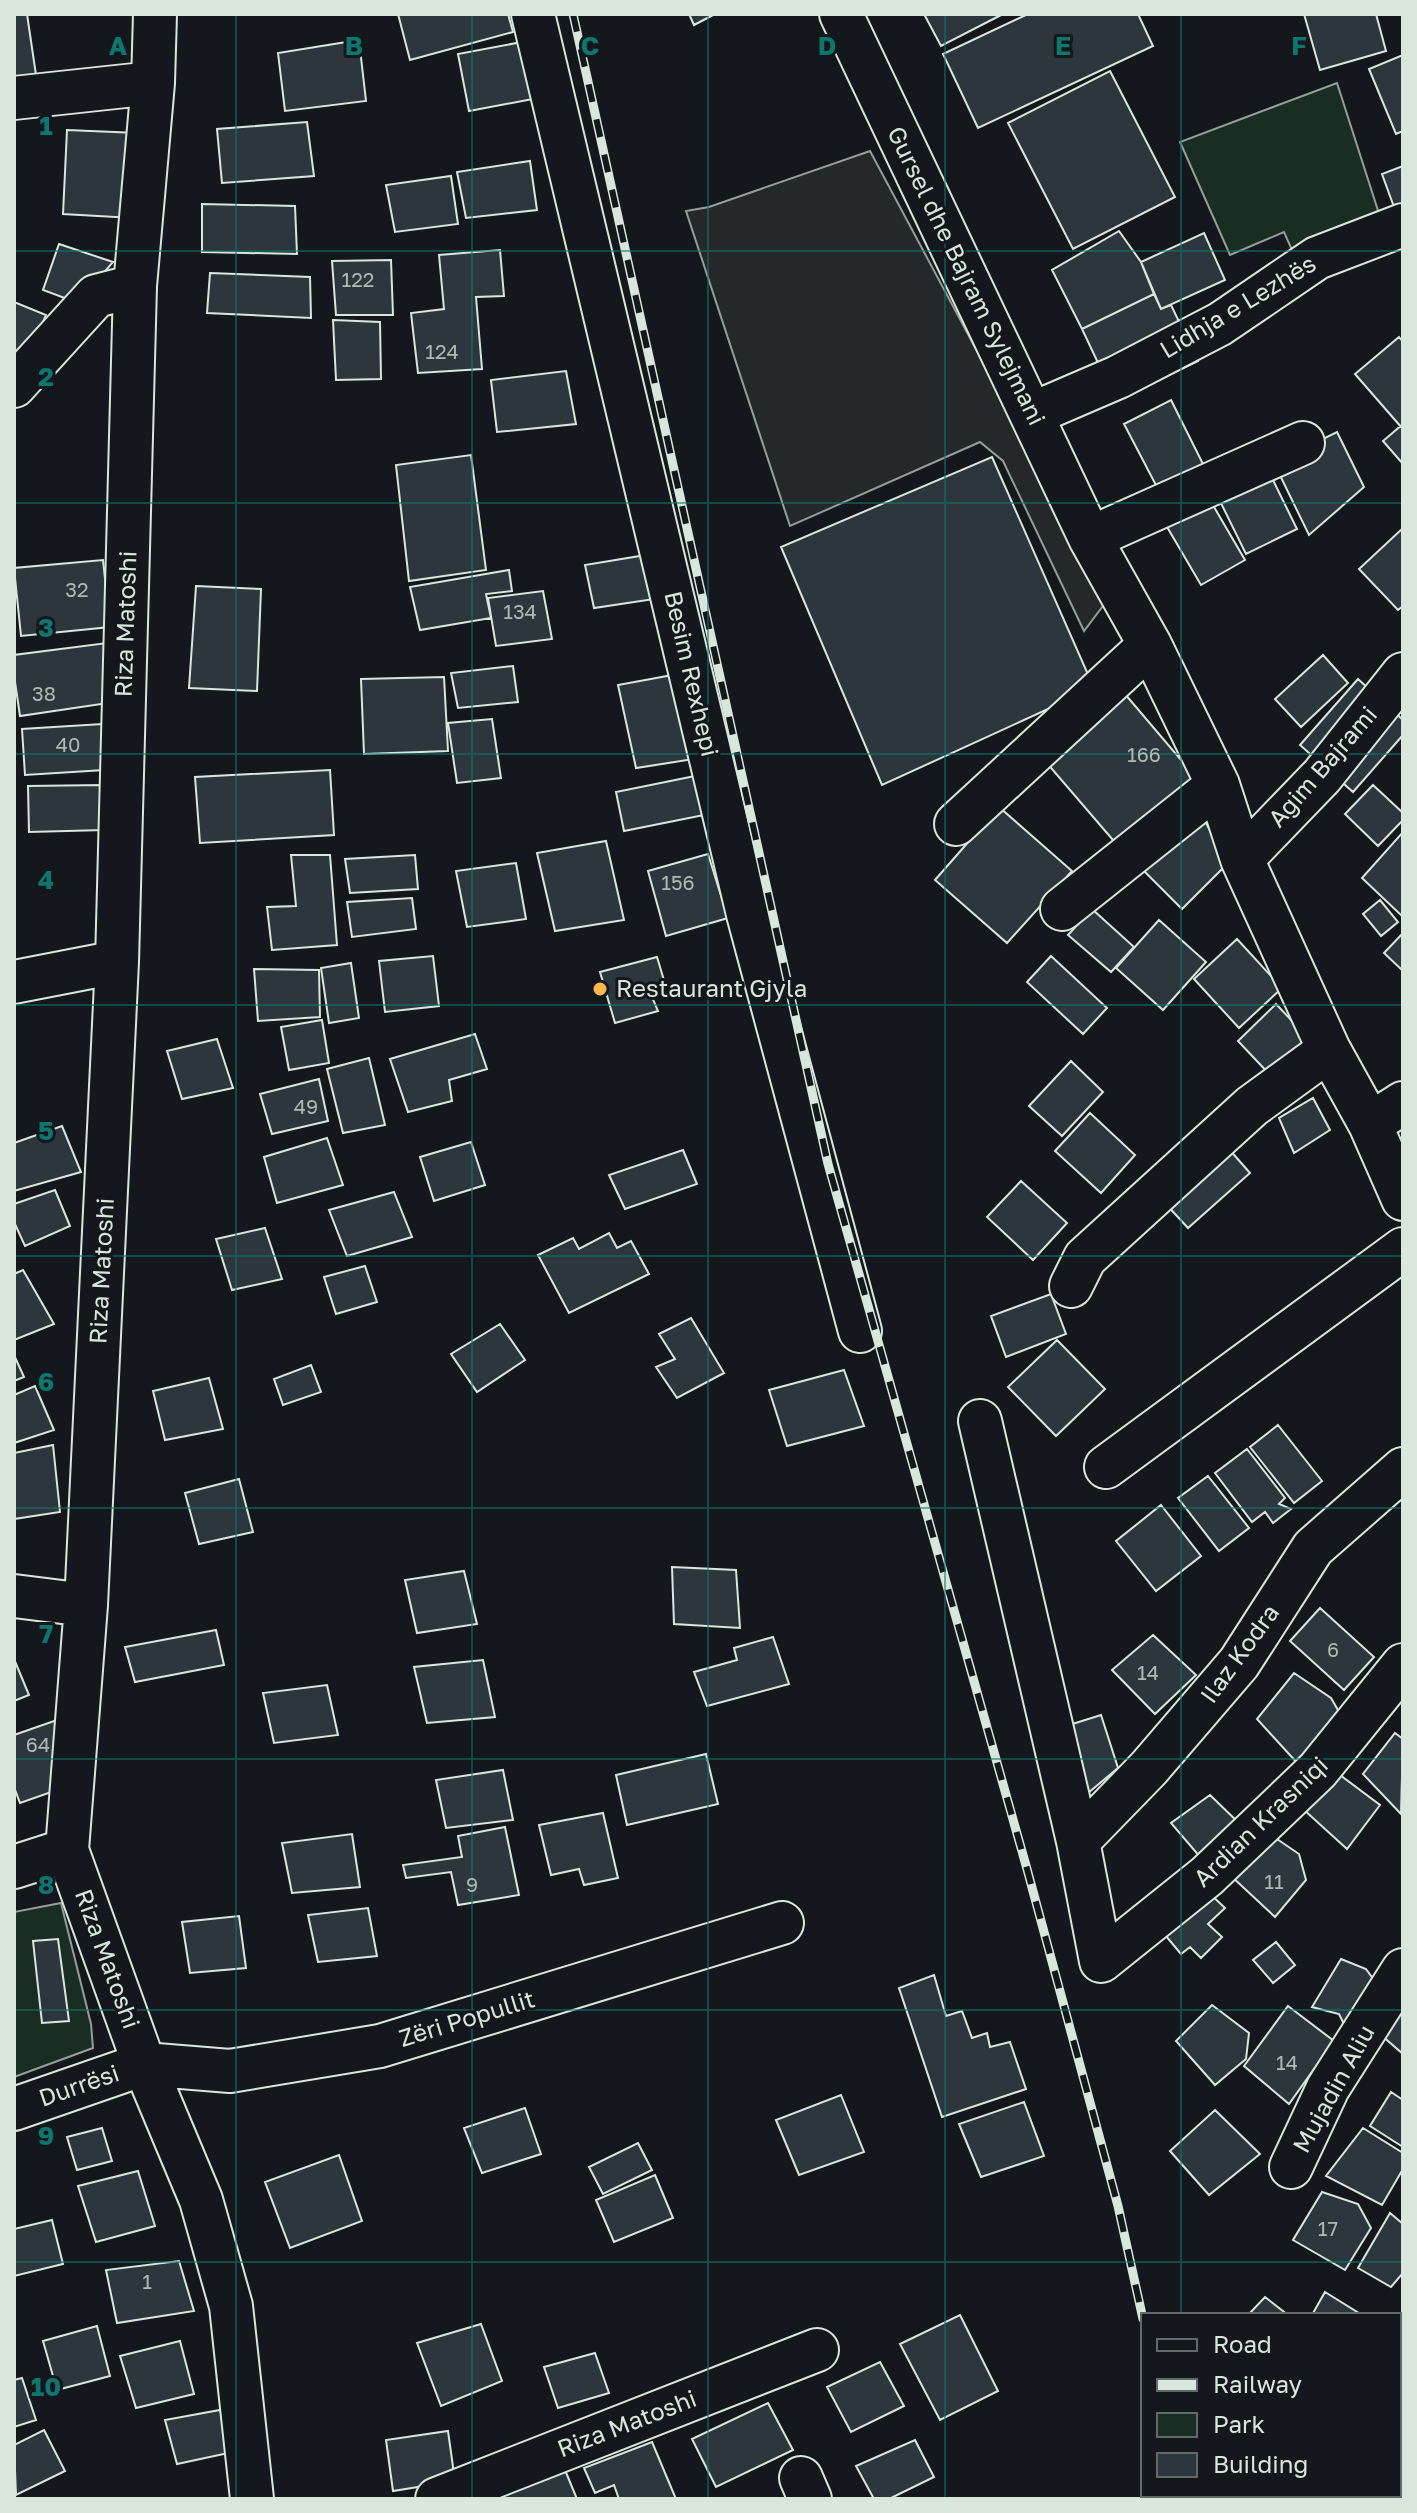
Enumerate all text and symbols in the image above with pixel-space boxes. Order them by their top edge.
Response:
text: A [109,30,128,61]
text: B [345,30,363,61]
text: C [581,30,599,61]
text: D [818,30,836,61]
text: E [1055,30,1071,61]
text: F [1291,30,1307,61]
text: 1 [39,110,53,141]
street label: Gursel dhe Bajram Sylejmani [882,121,1052,430]
street label: Lidhja e Lezhës [1154,248,1320,364]
house number: 122 [342,267,374,291]
house number: 124 [425,339,459,363]
text: 2 [38,361,54,392]
street label: Riza Matoshi [107,550,142,698]
house number: 32 [65,577,89,601]
street label: Besim Rexhepi [659,588,726,759]
house number: 134 [503,599,537,623]
text: 3 [38,612,54,643]
house number: 38 [32,681,56,705]
street label: Agim Bajrami [1261,700,1382,832]
house number: 40 [56,732,80,756]
house number: 166 [1127,742,1161,766]
text: 4 [38,864,54,895]
house number: 156 [661,870,695,894]
place label: Restaurant Gjyla [616,973,807,1002]
marker: Restaurant Gjyla [591,980,609,998]
house number: 49 [294,1094,318,1118]
text: 5 [38,1115,54,1146]
street label: Riza Matoshi [82,1197,119,1345]
text: 6 [38,1366,54,1397]
street label: Ilaz Kodra [1193,1598,1284,1708]
text: 7 [39,1618,53,1649]
house number: 6 [1327,1637,1339,1661]
house number: 14 [1137,1660,1159,1684]
house number: 64 [26,1732,50,1756]
street label: Ardian Krasniqi [1187,1750,1333,1892]
text: 8 [38,1869,54,1900]
house number: 11 [1264,1869,1284,1893]
house number: 9 [466,1872,478,1896]
street label: Riza Matoshi [70,1885,147,2032]
street label: Zëri Popullit [395,1983,538,2052]
street label: Mujadin Aliu [1286,2019,1380,2157]
house number: 14 [1276,2050,1298,2074]
street label: Durrësi [35,2057,122,2112]
text: 9 [38,2120,54,2151]
house number: 17 [1318,2216,1338,2240]
house number: 1 [142,2269,152,2293]
legend [1141,2313,1401,2497]
text: Road [1213,2329,1272,2358]
text: Railway [1213,2369,1302,2398]
text: 10 [31,2371,61,2402]
street label: Riza Matoshi [553,2383,700,2462]
text: Park [1213,2409,1265,2438]
text: Building [1213,2449,1308,2478]

